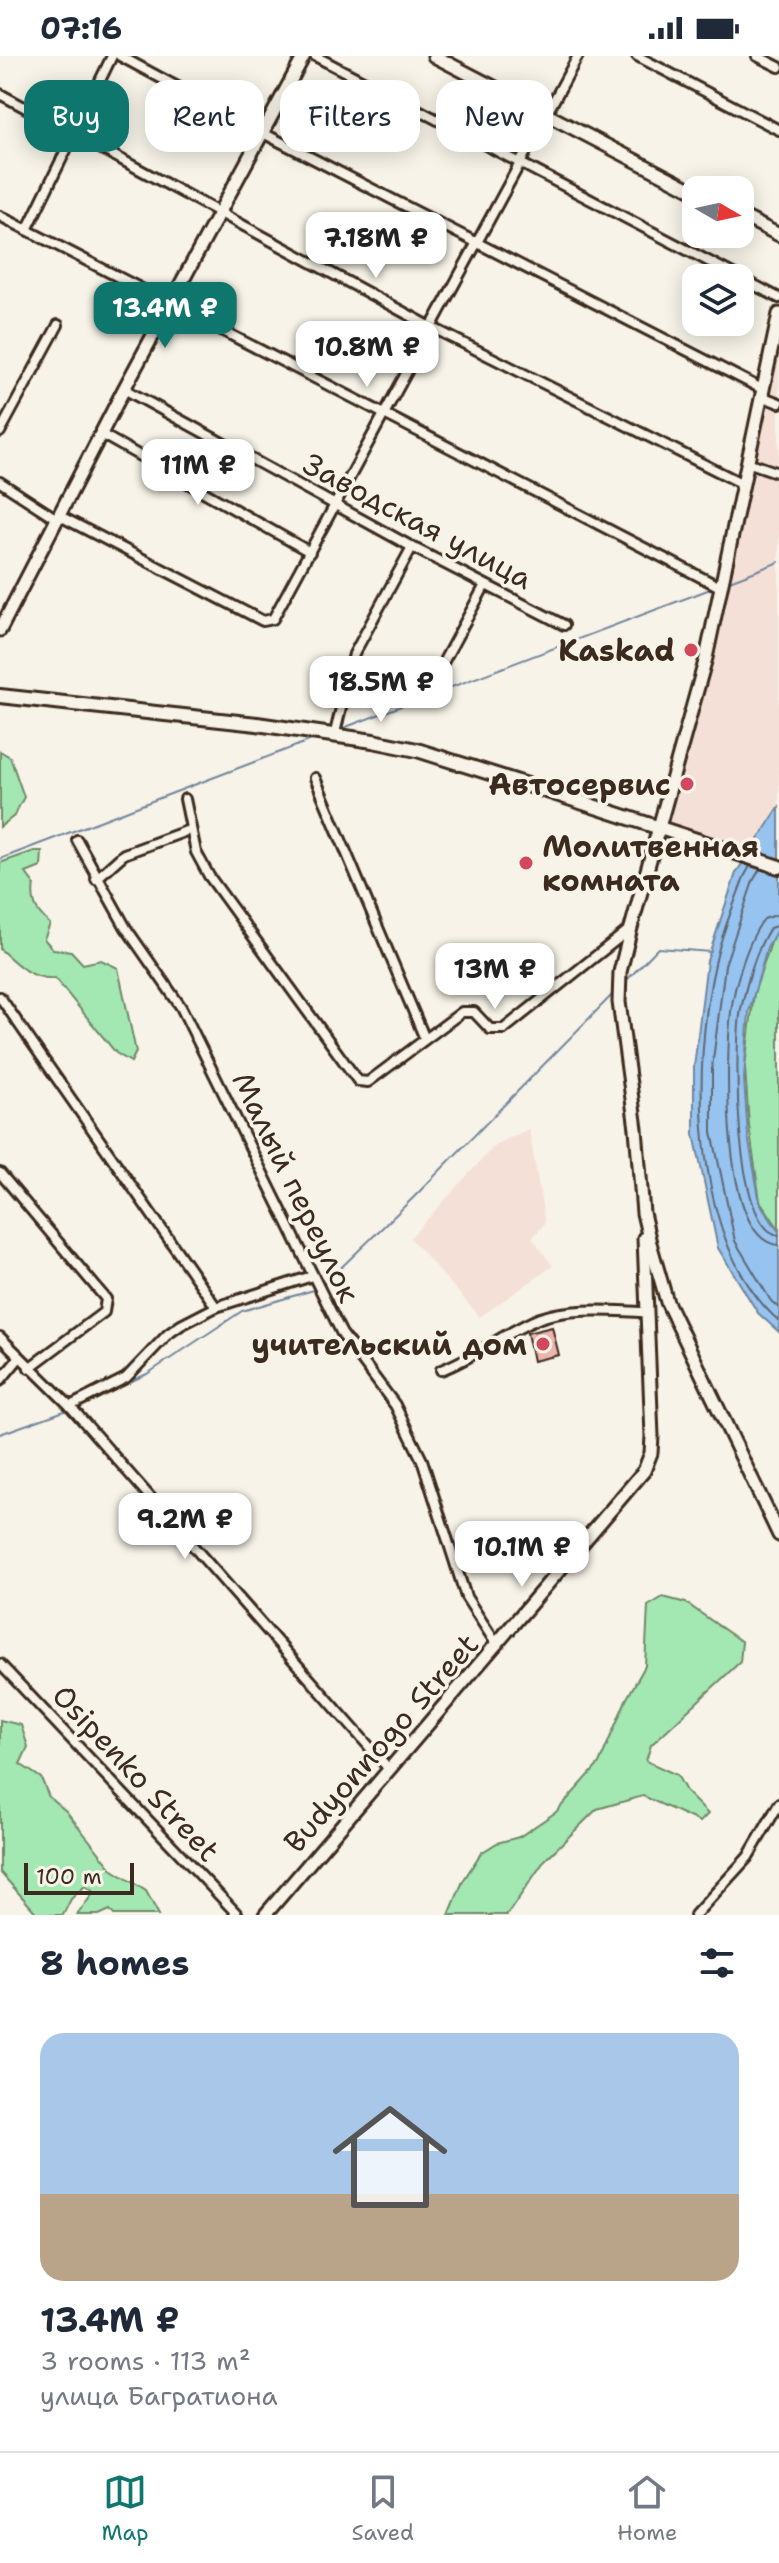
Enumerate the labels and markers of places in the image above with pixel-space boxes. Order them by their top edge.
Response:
pin: 7.18M ₽ [302,212,450,280]
pin: 13.4M ₽ [91,282,239,350]
pin: 10.8M ₽ [293,321,441,389]
pin: 11M ₽ [142,439,254,507]
place label: Kaskad [558,630,675,671]
marker: Kaskad [682,641,700,659]
pin: 18.5M ₽ [307,656,455,724]
place label: Автосервис [488,764,671,805]
marker: Автосервис [678,775,696,793]
place label: Молитвенная комната [542,826,759,901]
marker: Молитвенная комната [517,854,535,872]
pin: 13M ₽ [439,943,551,1011]
place label: учительский дом [252,1324,527,1365]
marker: учительский дом [534,1335,552,1353]
pin: 9.2M ₽ [120,1493,250,1561]
pin: 10.1M ₽ [448,1521,596,1589]

